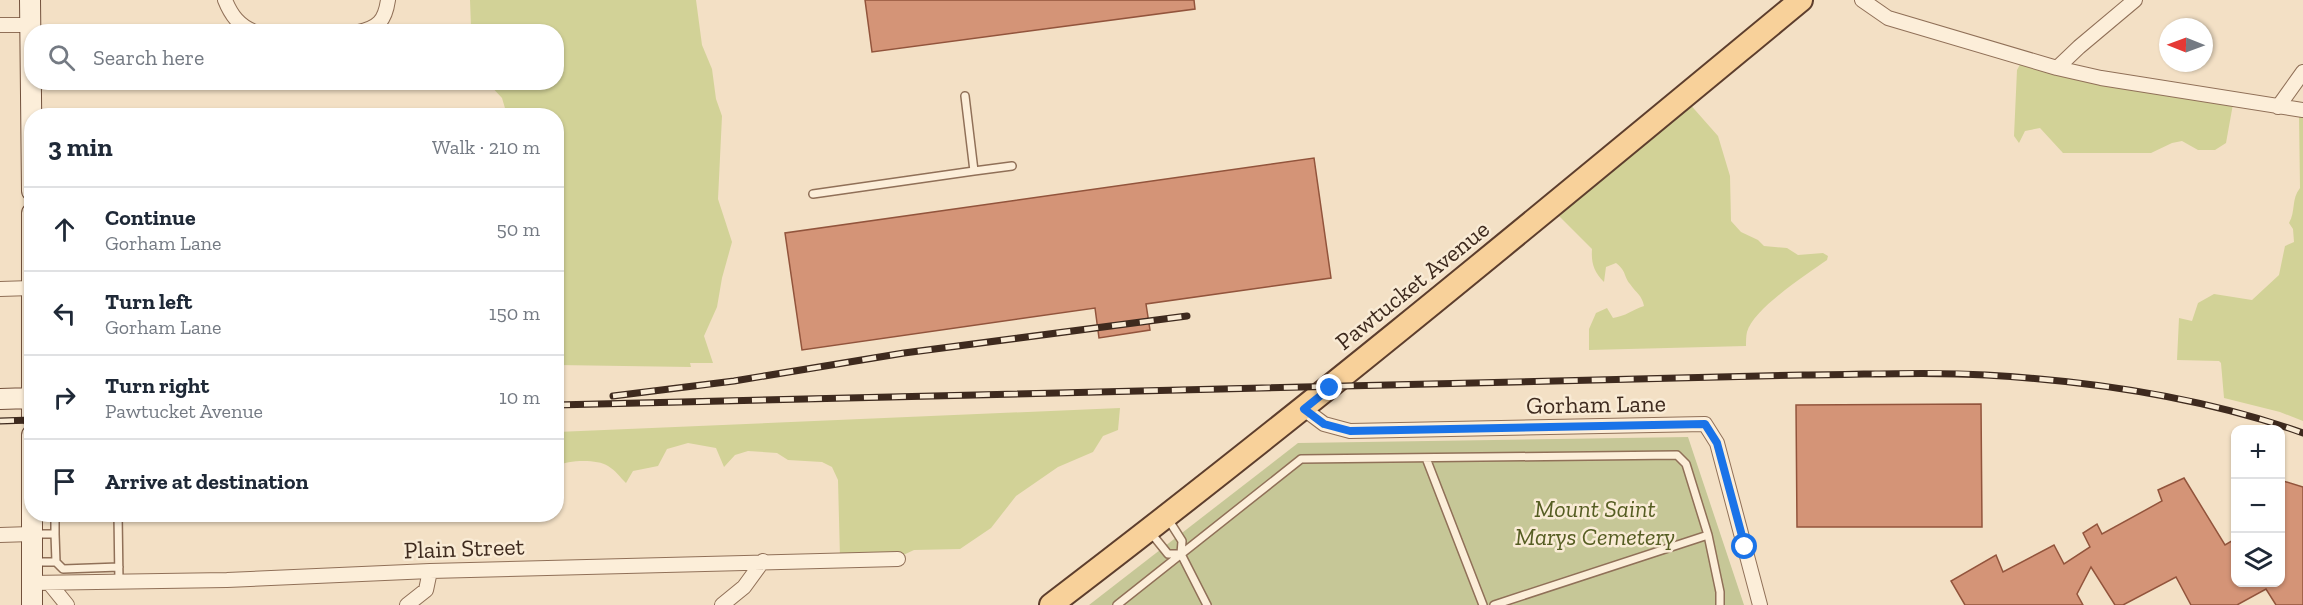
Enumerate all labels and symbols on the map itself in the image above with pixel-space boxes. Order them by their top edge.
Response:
north arrow [2159,18,2213,72]
street label: Pawtucket Avenue [1329,214,1495,356]
route end [1316,374,1342,400]
street label: Gorham Lane [1526,388,1666,420]
park label: Mount Saint Marys Cemetery [1515,494,1675,551]
street label: Plain Street [403,531,525,565]
route start [1731,533,1757,559]

